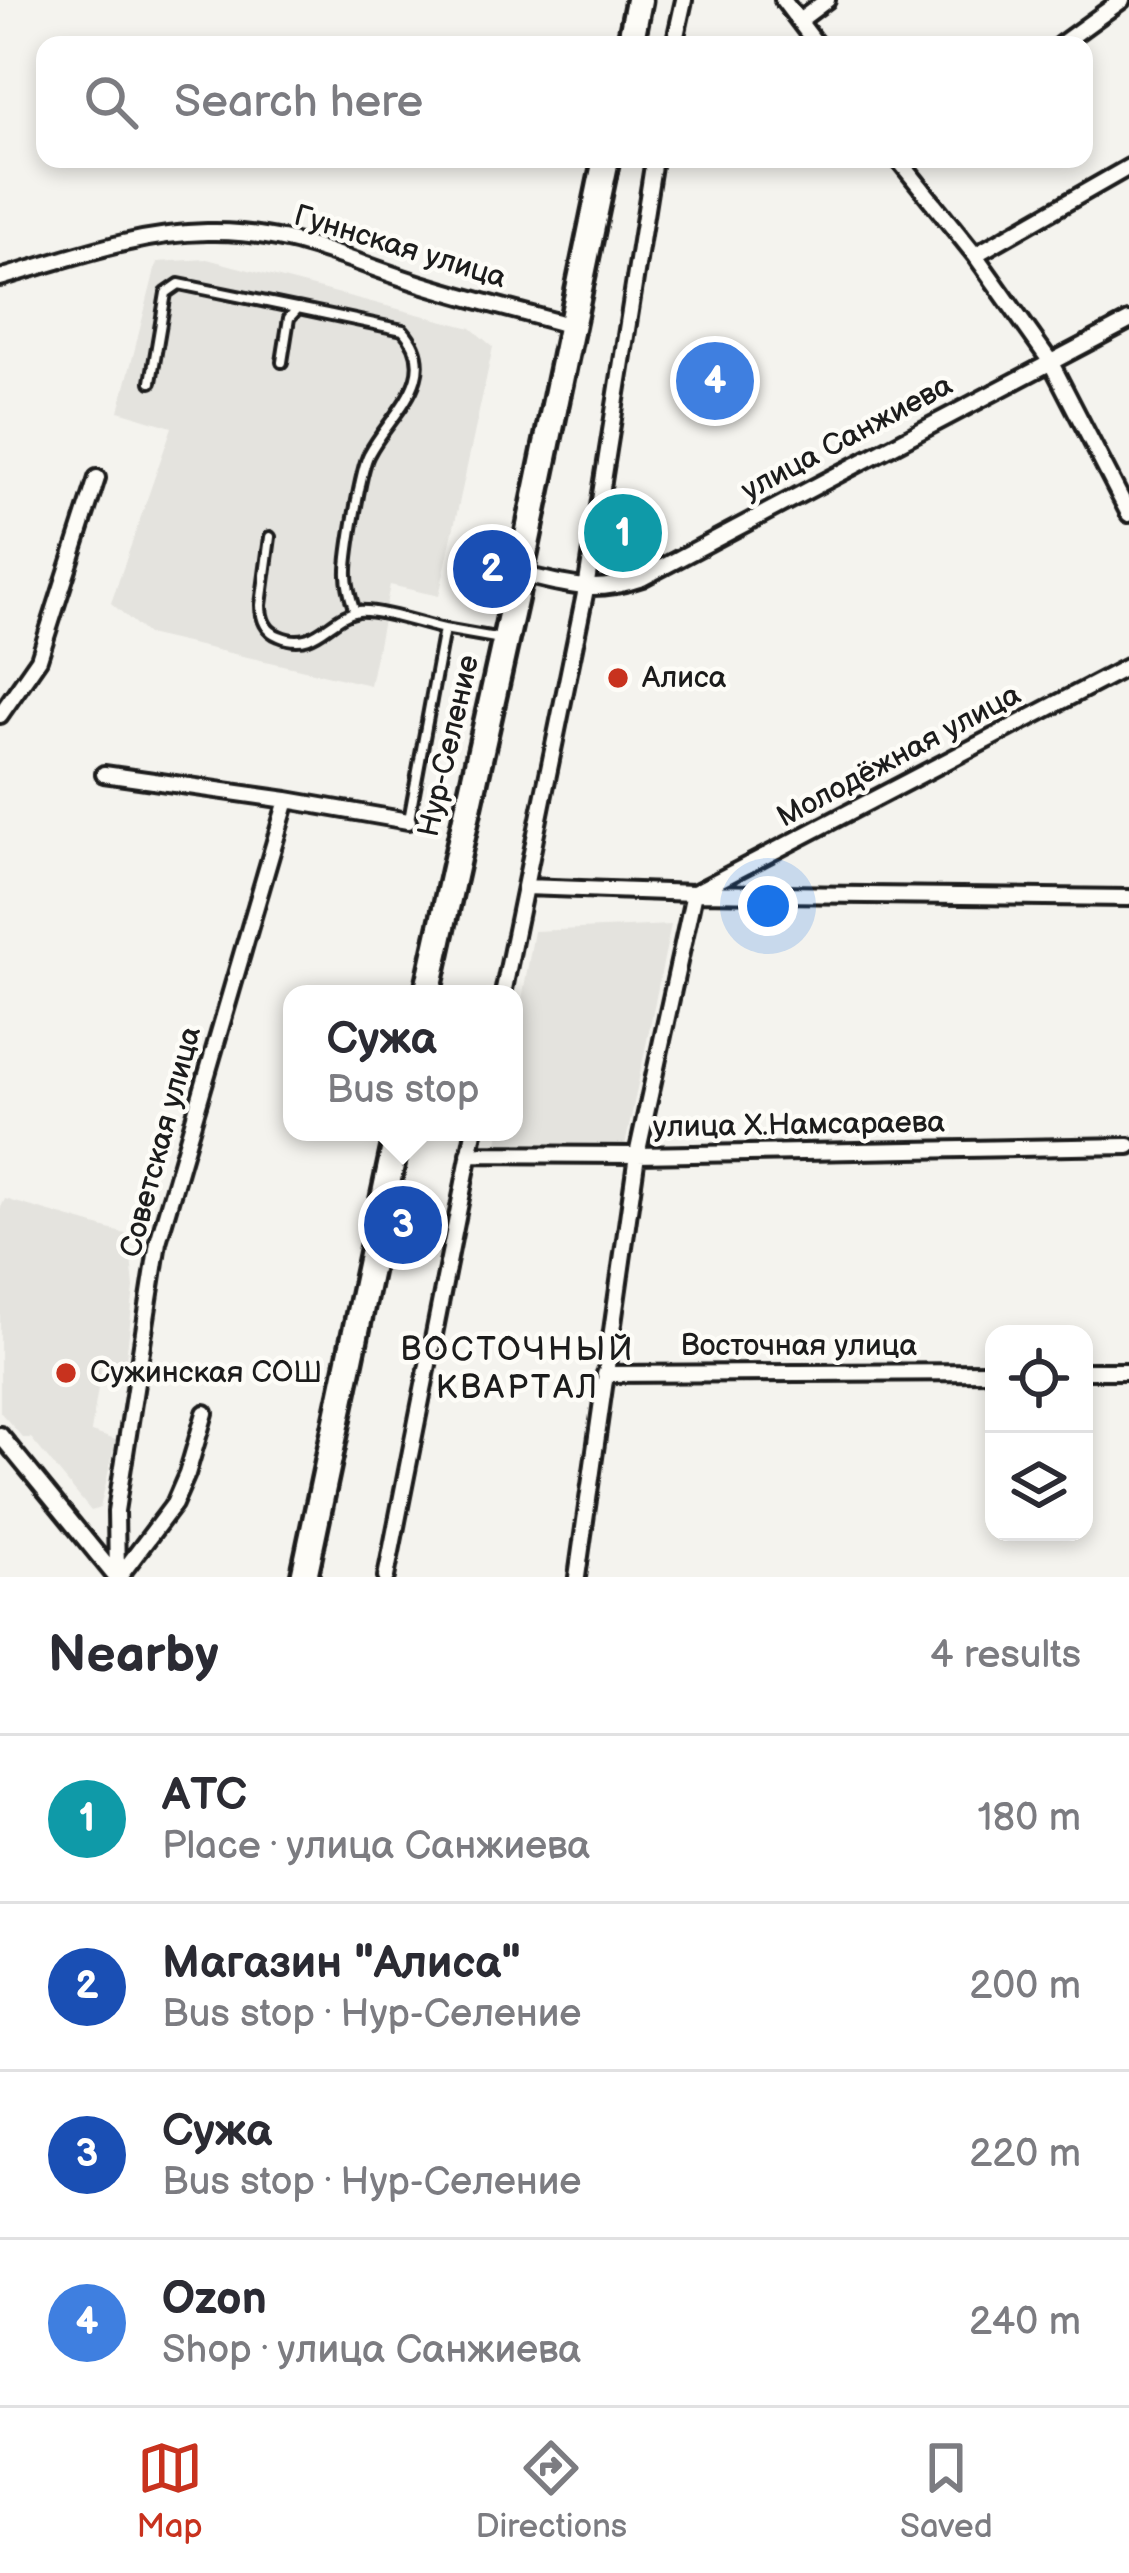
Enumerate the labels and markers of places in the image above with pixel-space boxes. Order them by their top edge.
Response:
pin: 4 [676,336,754,426]
pin: 1 [584,488,662,578]
pin: 2 [453,524,531,614]
place label: Алиса [641,660,727,696]
marker: Алиса [605,665,631,691]
pin: 3 [364,1180,442,1270]
place label: Сужинская СОШ [90,1355,322,1391]
marker: Сужинская СОШ [53,1360,79,1386]

